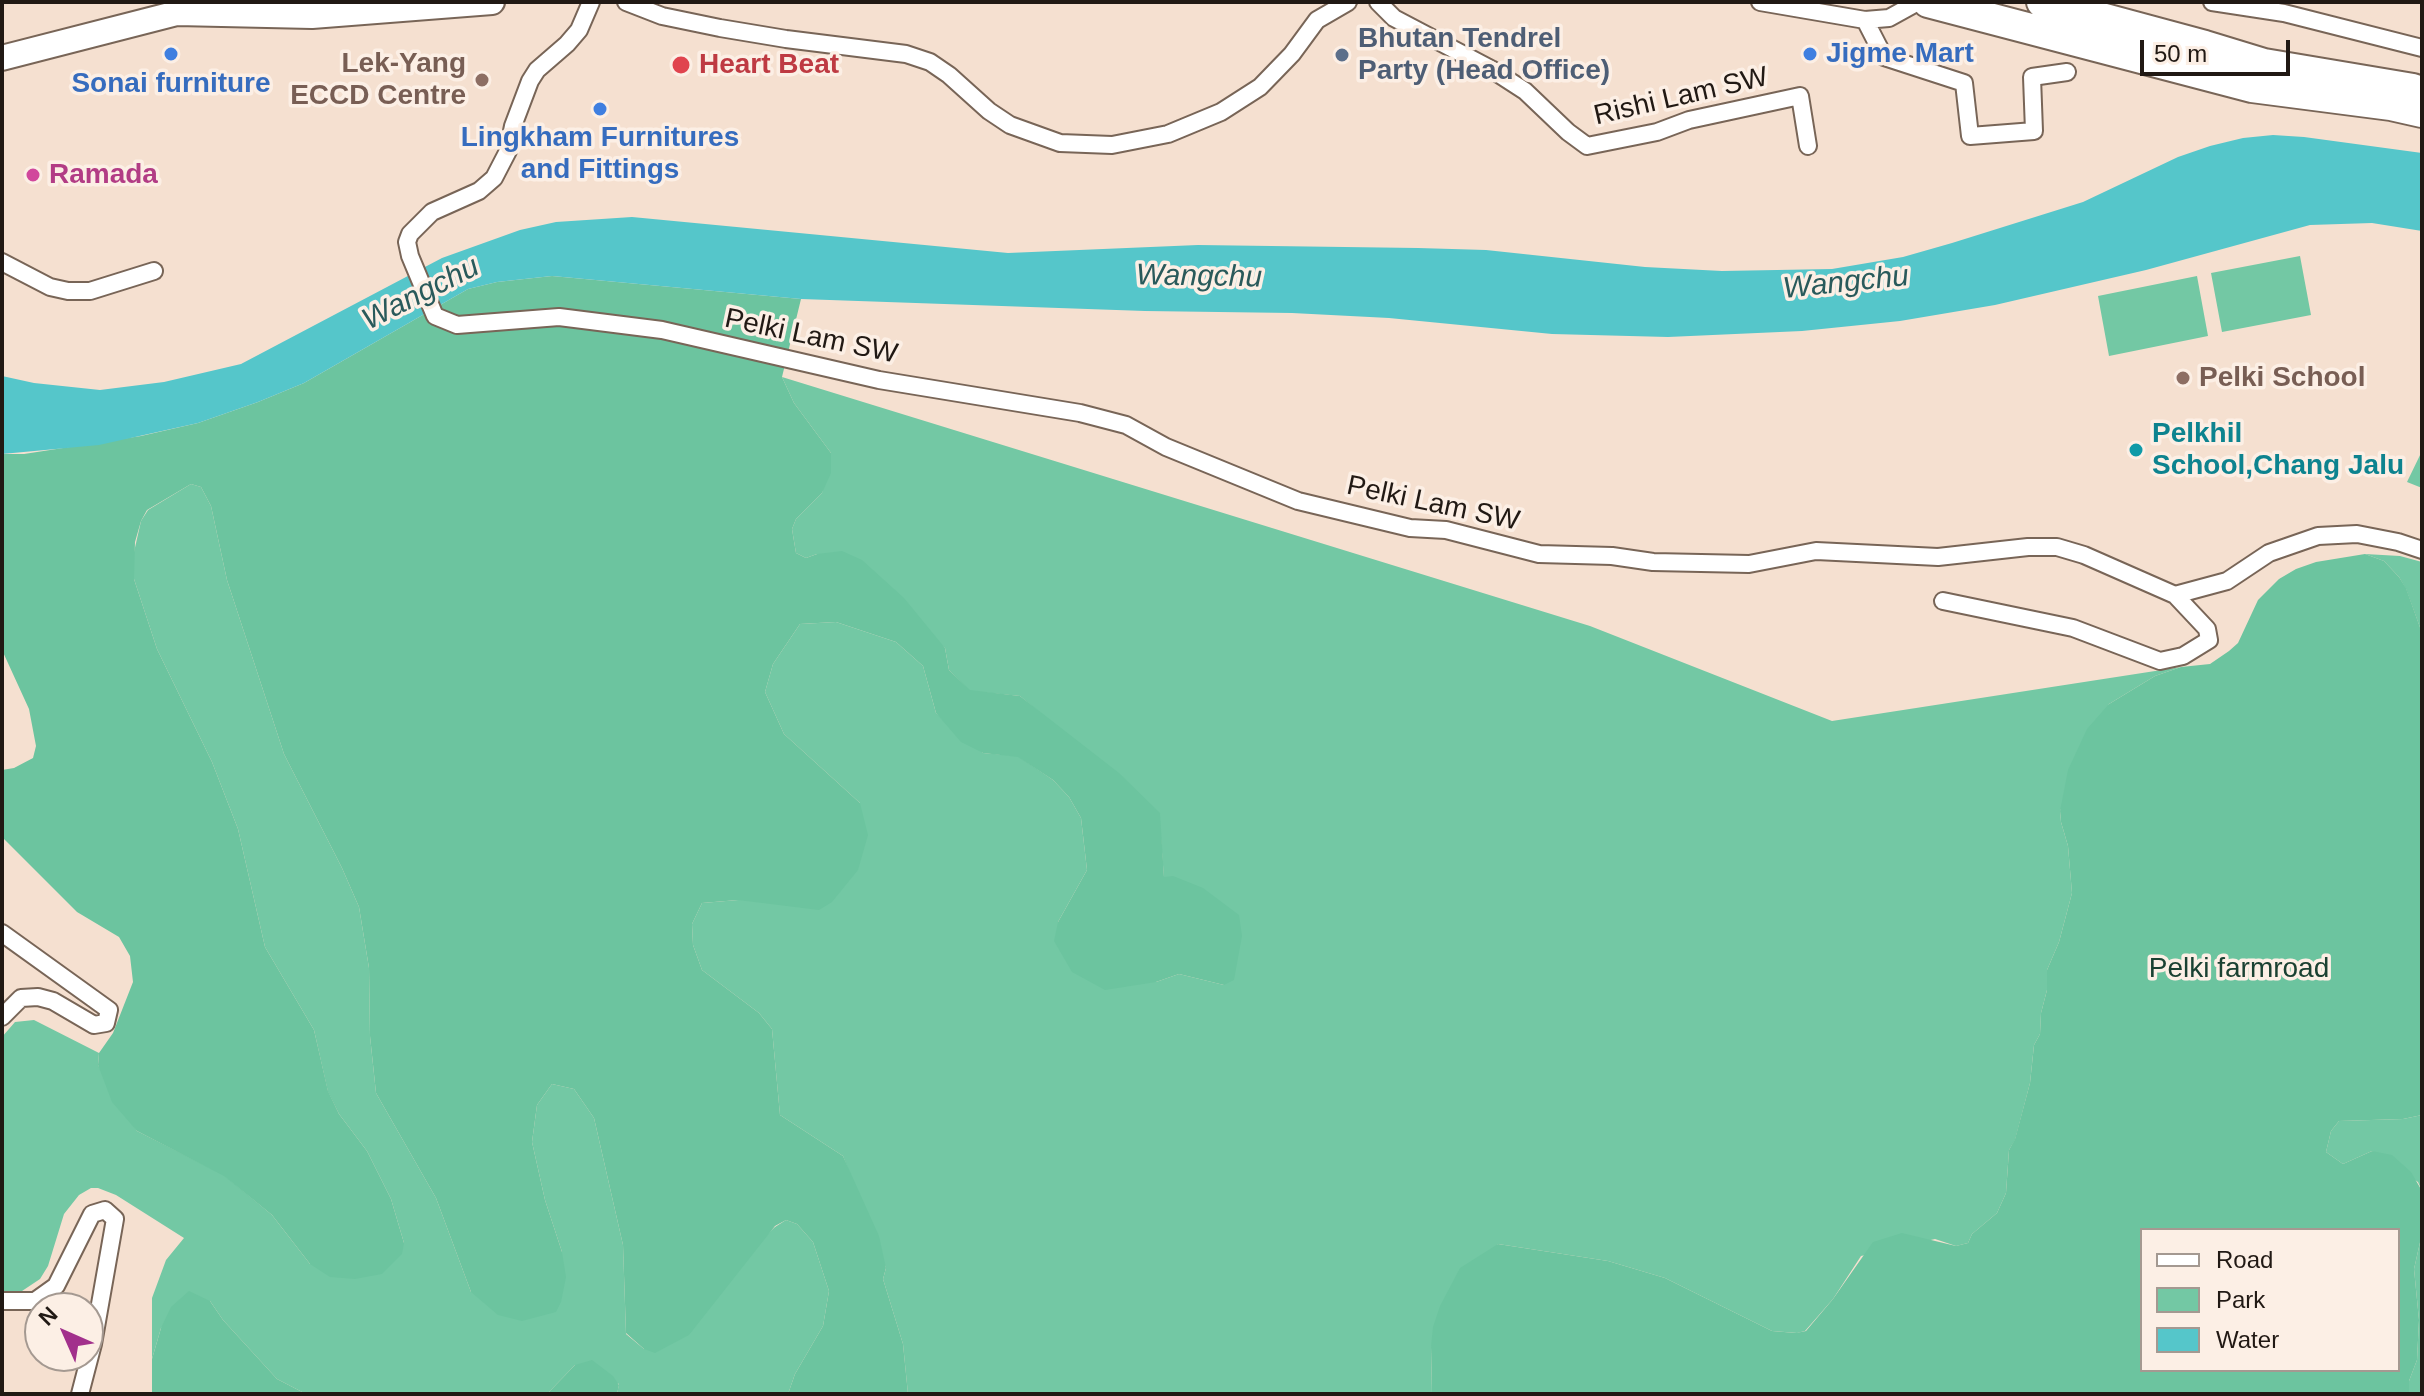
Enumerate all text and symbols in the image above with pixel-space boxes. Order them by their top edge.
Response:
place label: Bhutan Tendrel Party (Head Office) [1358,22,1610,88]
scale bar [2144,24,2294,74]
place label: Jigme Mart [1826,37,1974,71]
text: 50 m [2154,40,2207,67]
marker: Sonai furniture [162,45,180,63]
marker: Jigme Mart [1801,45,1819,63]
marker: Bhutan Tendrel Party (Head Office) [1333,46,1351,64]
place label: Lek-Yang ECCD Centre [290,47,466,113]
place label: Heart Beat [699,48,839,82]
marker: Heart Beat [670,54,692,76]
street label: Rishi Lam SW [1591,61,1771,133]
place label: Sonai furniture [71,67,271,101]
marker: Lek-Yang ECCD Centre [473,71,491,89]
marker: Lingkham Furnitures and Fittings [591,100,609,118]
place label: Lingkham Furnitures and Fittings [461,121,739,187]
place label: Ramada [49,158,158,192]
marker: Ramada [24,166,42,184]
water label: Wangchu [357,249,485,339]
water label: Wangchu [1136,258,1262,296]
water label: Wangchu [1781,259,1911,307]
street label: Pelki Lam SW [722,302,900,372]
place label: Pelki School [2199,361,2365,395]
marker: Pelki School [2174,369,2192,387]
place label: Pelkhil School,Chang Jalu [2152,417,2404,483]
marker: Pelkhil School,Chang Jalu [2127,441,2145,459]
street label: Pelki Lam SW [1344,469,1522,539]
park label: Pelki farmroad [2149,952,2329,986]
legend [2140,1228,2400,1372]
text: Road [2216,1246,2273,1273]
text: Park [2216,1286,2265,1313]
north arrow [24,1292,104,1372]
text: N [34,1302,63,1331]
text: Water [2216,1326,2279,1353]

